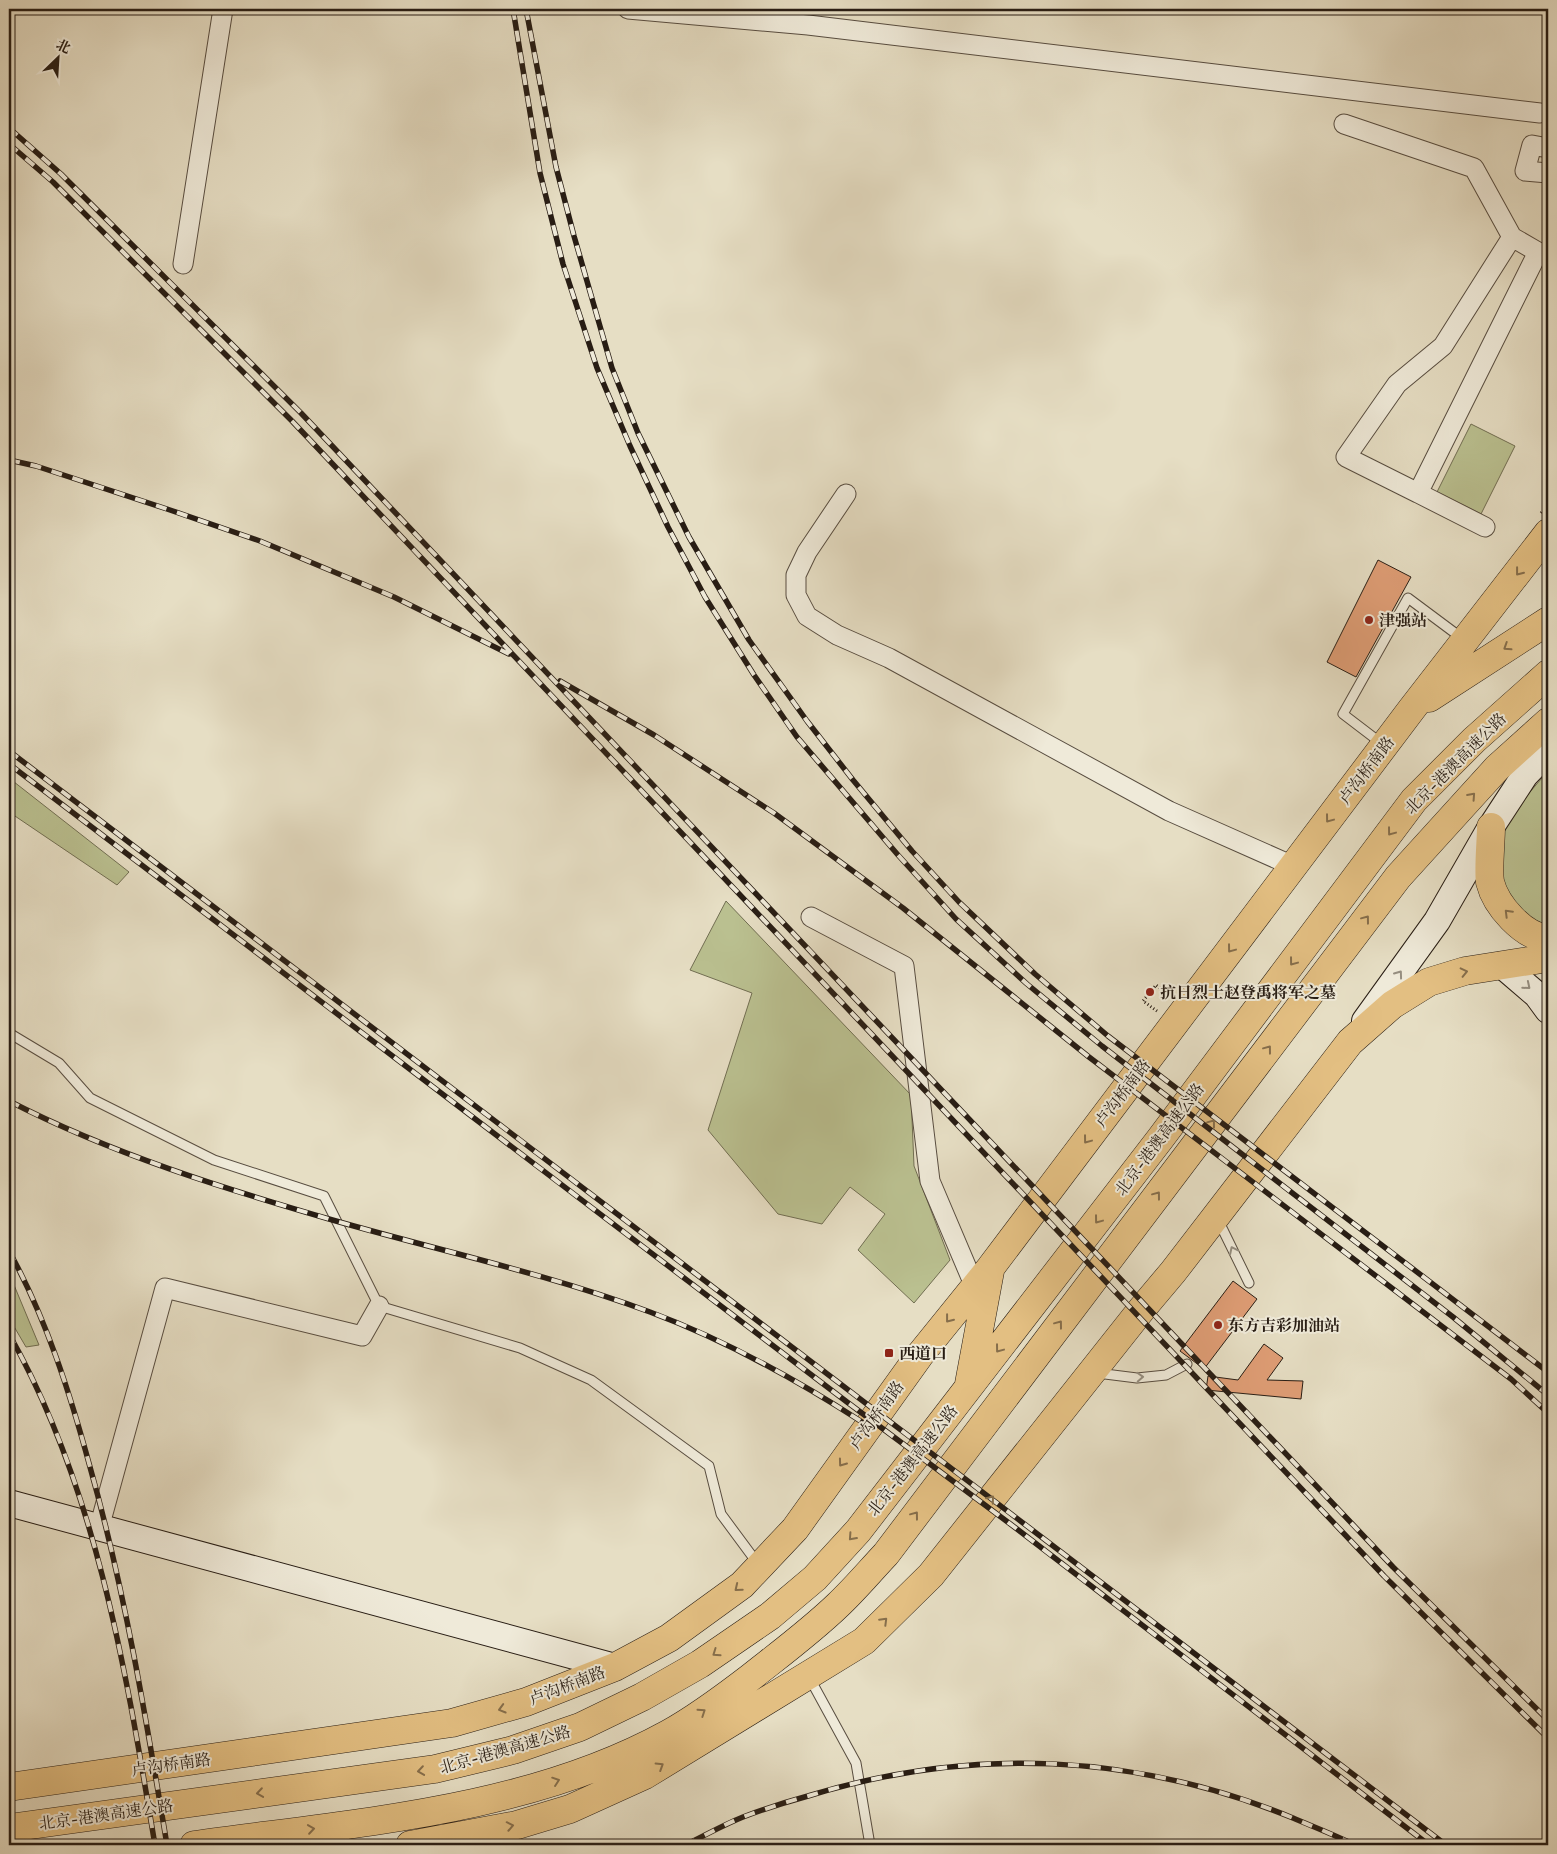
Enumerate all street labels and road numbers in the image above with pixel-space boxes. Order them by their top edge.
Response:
street label: 北京-港澳高速公路 [1400,708,1510,818]
street label: 卢沟桥南路 [1334,732,1398,808]
street label: 卢沟桥南路 [1090,1055,1154,1131]
street label: 北京-港澳高速公路 [1110,1079,1208,1199]
street label: 卢沟桥南路 [844,1377,908,1453]
street label: 北京-港澳高速公路 [862,1401,962,1519]
street label: 卢沟桥南路 [526,1661,608,1709]
street label: 北京-港澳高速公路 [437,1721,573,1777]
street label: 卢沟桥南路 [130,1749,212,1779]
street label: 北京-港澳高速公路 [38,1795,174,1833]

